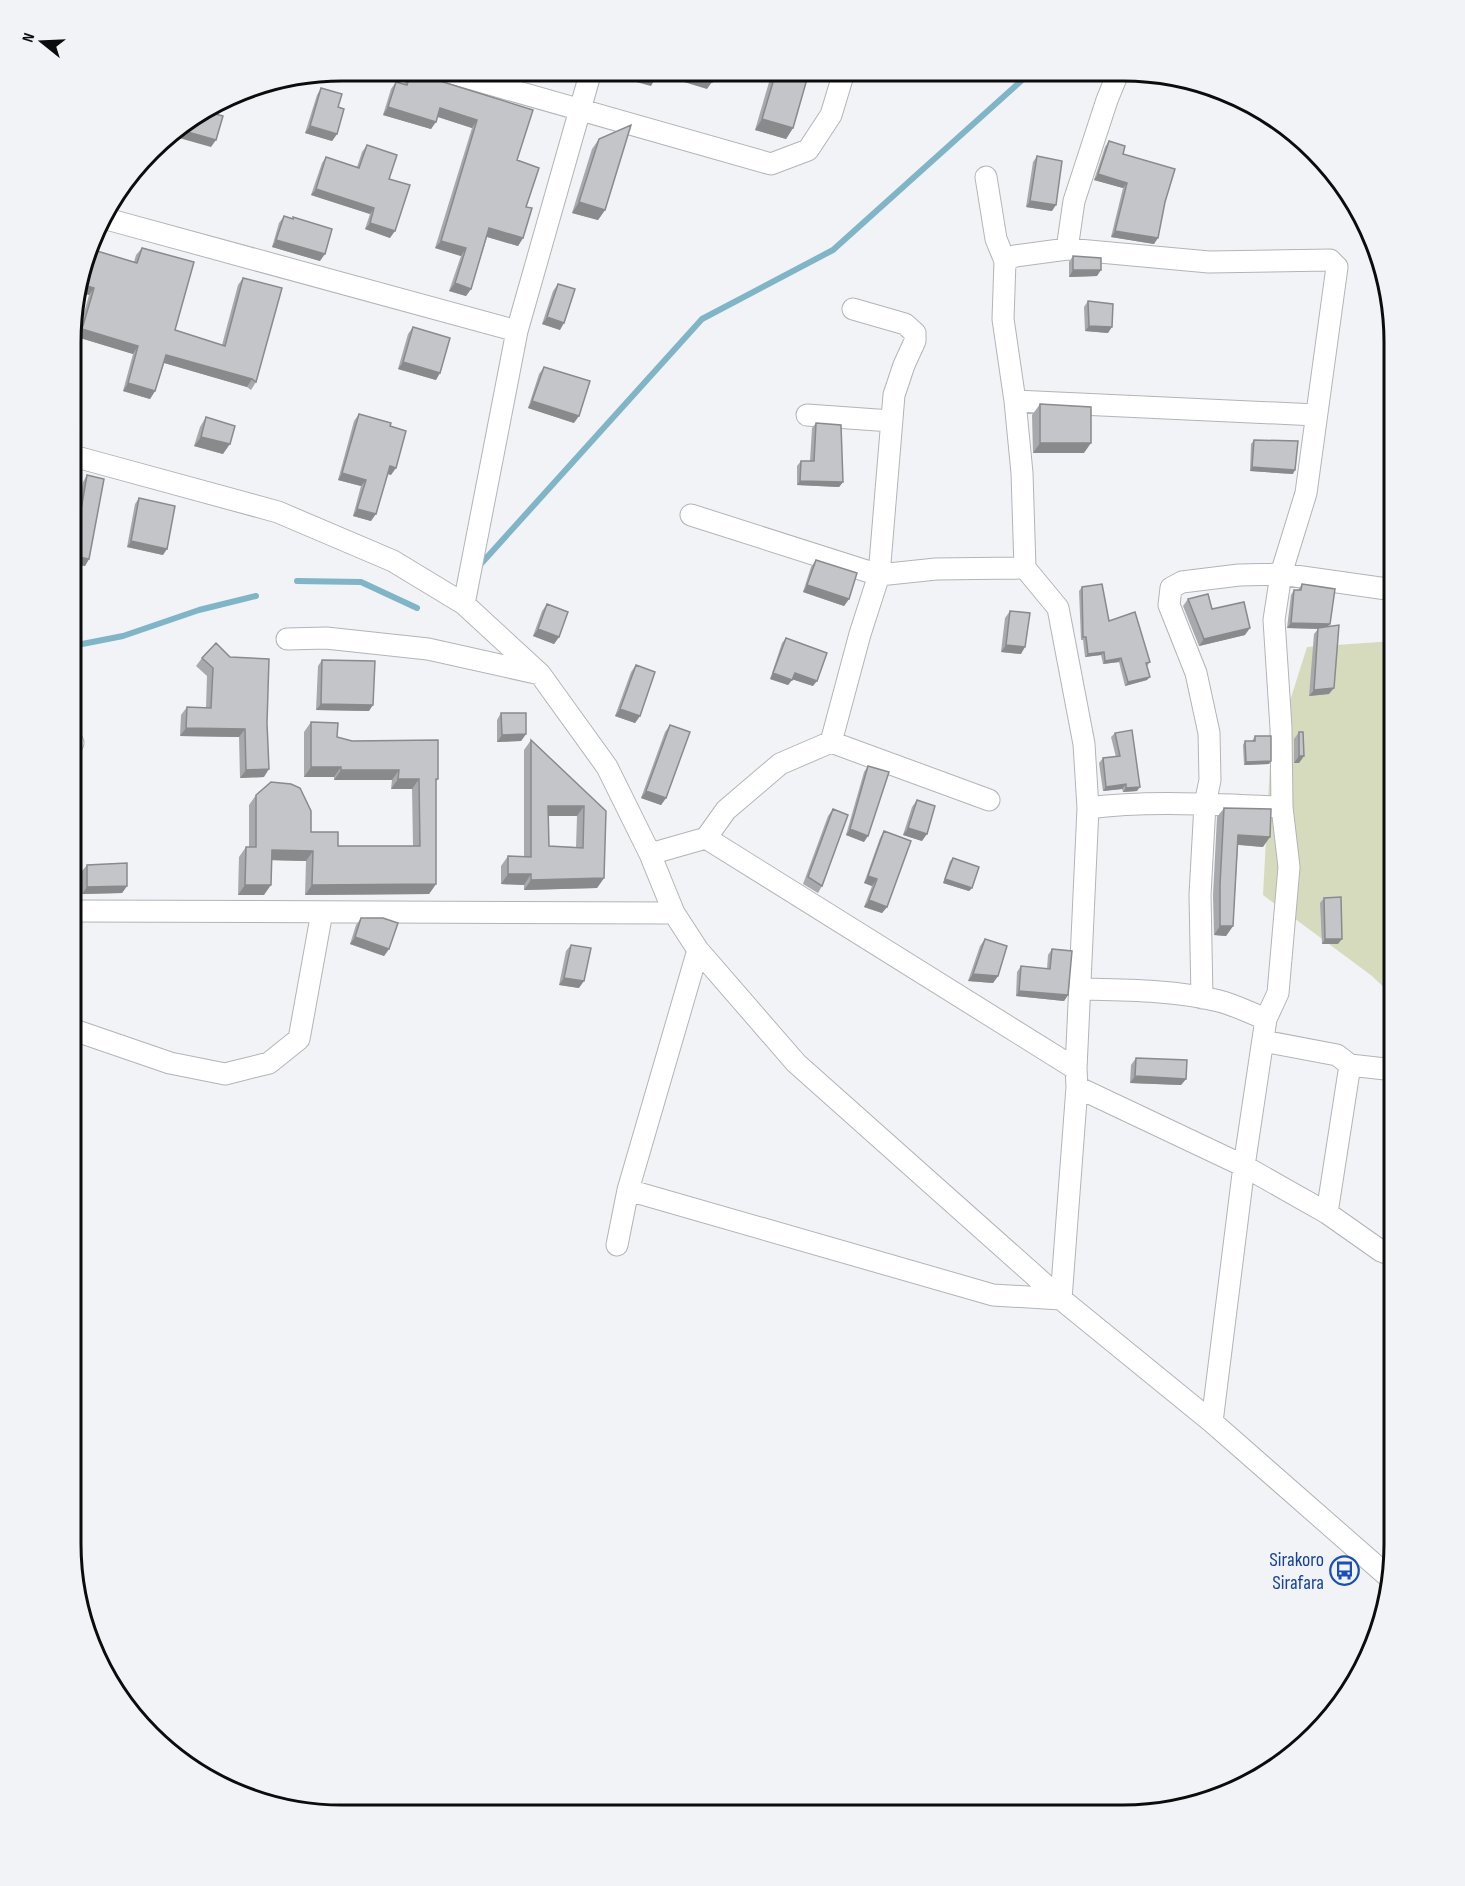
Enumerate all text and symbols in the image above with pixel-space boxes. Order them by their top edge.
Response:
north arrow [12,12,72,72]
text: N [19,31,40,45]
place label: Sirakoro Sirafara [1269,1548,1324,1595]
bus stop icon: Sirakoro Sirafara [1329,1555,1361,1587]

